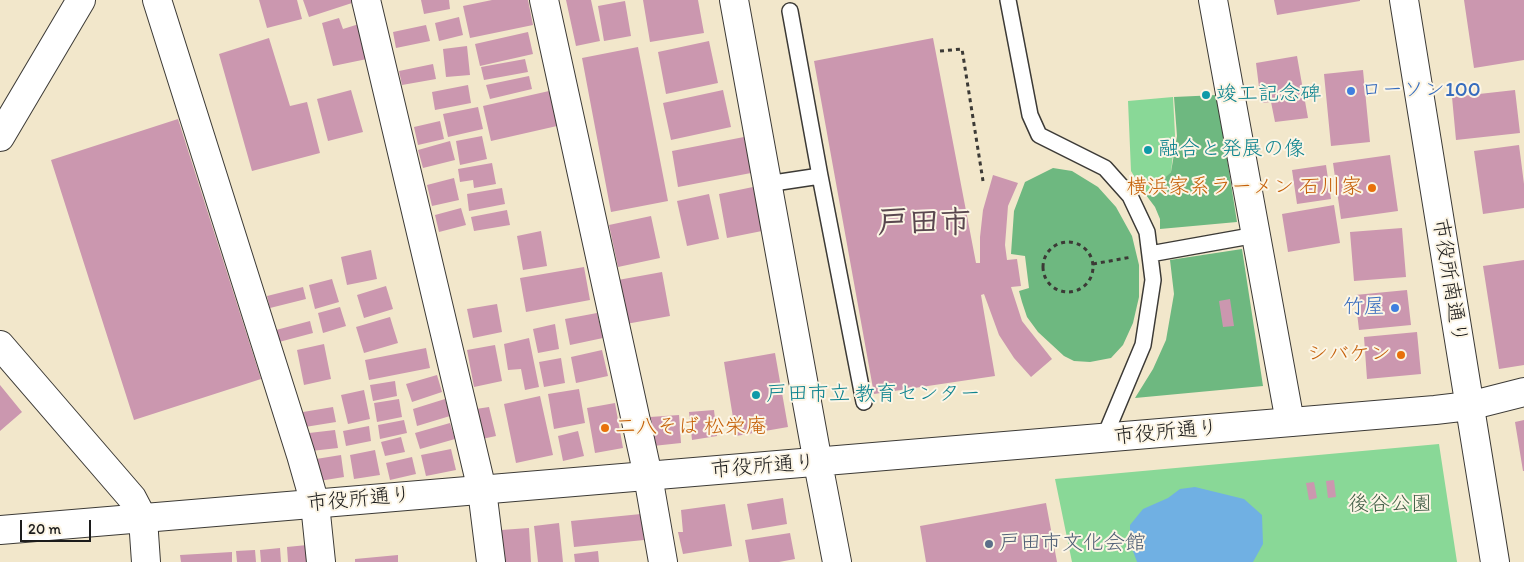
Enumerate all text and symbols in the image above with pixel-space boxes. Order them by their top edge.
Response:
place label: ローソン100 [1361,78,1481,104]
place label: 竣工記念碑 [1216,82,1321,108]
marker: ローソン100 [1345,85,1357,97]
marker: 竣工記念碑 [1200,89,1212,101]
place label: 融合と発展の像 [1158,137,1305,163]
marker: 融合と発展の像 [1142,144,1154,156]
place label: 横浜家系ラーメン 石川家 [1126,175,1362,201]
marker: 横浜家系ラーメン 石川家 [1366,182,1378,194]
district label: 戸田市 [878,205,970,243]
street label: 市役所南通り [1427,217,1471,345]
place label: 竹屋 [1343,295,1385,321]
marker: 竹屋 [1389,302,1401,314]
place label: シバケン [1307,342,1391,368]
marker: シバケン [1395,349,1407,361]
place label: 戸田市立 教育センター [766,382,981,408]
marker: 戸田市立 教育センター [750,389,762,401]
place label: 二八そば 松栄庵 [615,415,767,441]
street label: 市役所通り [1113,416,1219,450]
marker: 二八そば 松栄庵 [599,422,611,434]
street label: 市役所通り [710,451,816,483]
street label: 市役所通り [306,483,412,517]
park label: 後谷公園 [1348,492,1432,518]
scale bar [22,510,94,542]
text: 20 m [28,520,61,538]
place label: 戸田市文化会館 [999,531,1146,557]
marker: 戸田市文化会館 [983,538,995,550]

